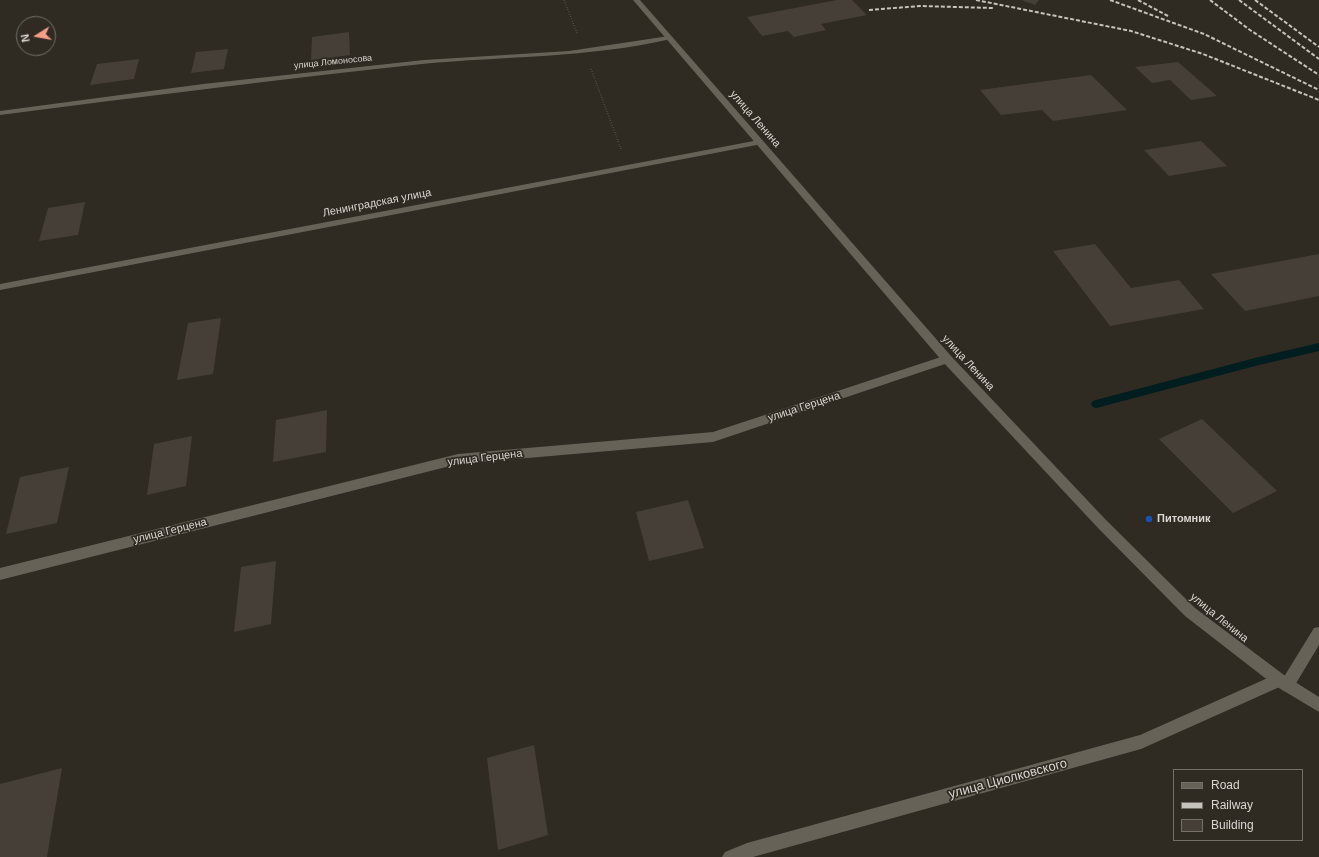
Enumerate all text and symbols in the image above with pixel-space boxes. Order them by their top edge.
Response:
north arrow [16,16,56,56]
text: N [19,33,32,43]
street label: улица Ломоносова [293,53,373,71]
street label: улица Ленина [727,88,783,150]
street label: Ленинградская улица [322,186,432,220]
street label: улица Ленина [939,333,997,393]
street label: улица Герцена [766,389,842,425]
street label: улица Герцена [447,447,523,469]
place label: Питомник [1157,512,1211,526]
marker: Питомник [1144,514,1154,524]
street label: улица Герцена [132,515,208,547]
street label: улица Ленина [1187,591,1251,645]
street label: улица Циолковского [947,756,1069,802]
legend [1173,769,1303,841]
text: Road [1211,778,1240,792]
text: Railway [1211,798,1253,812]
text: Building [1211,818,1254,832]

